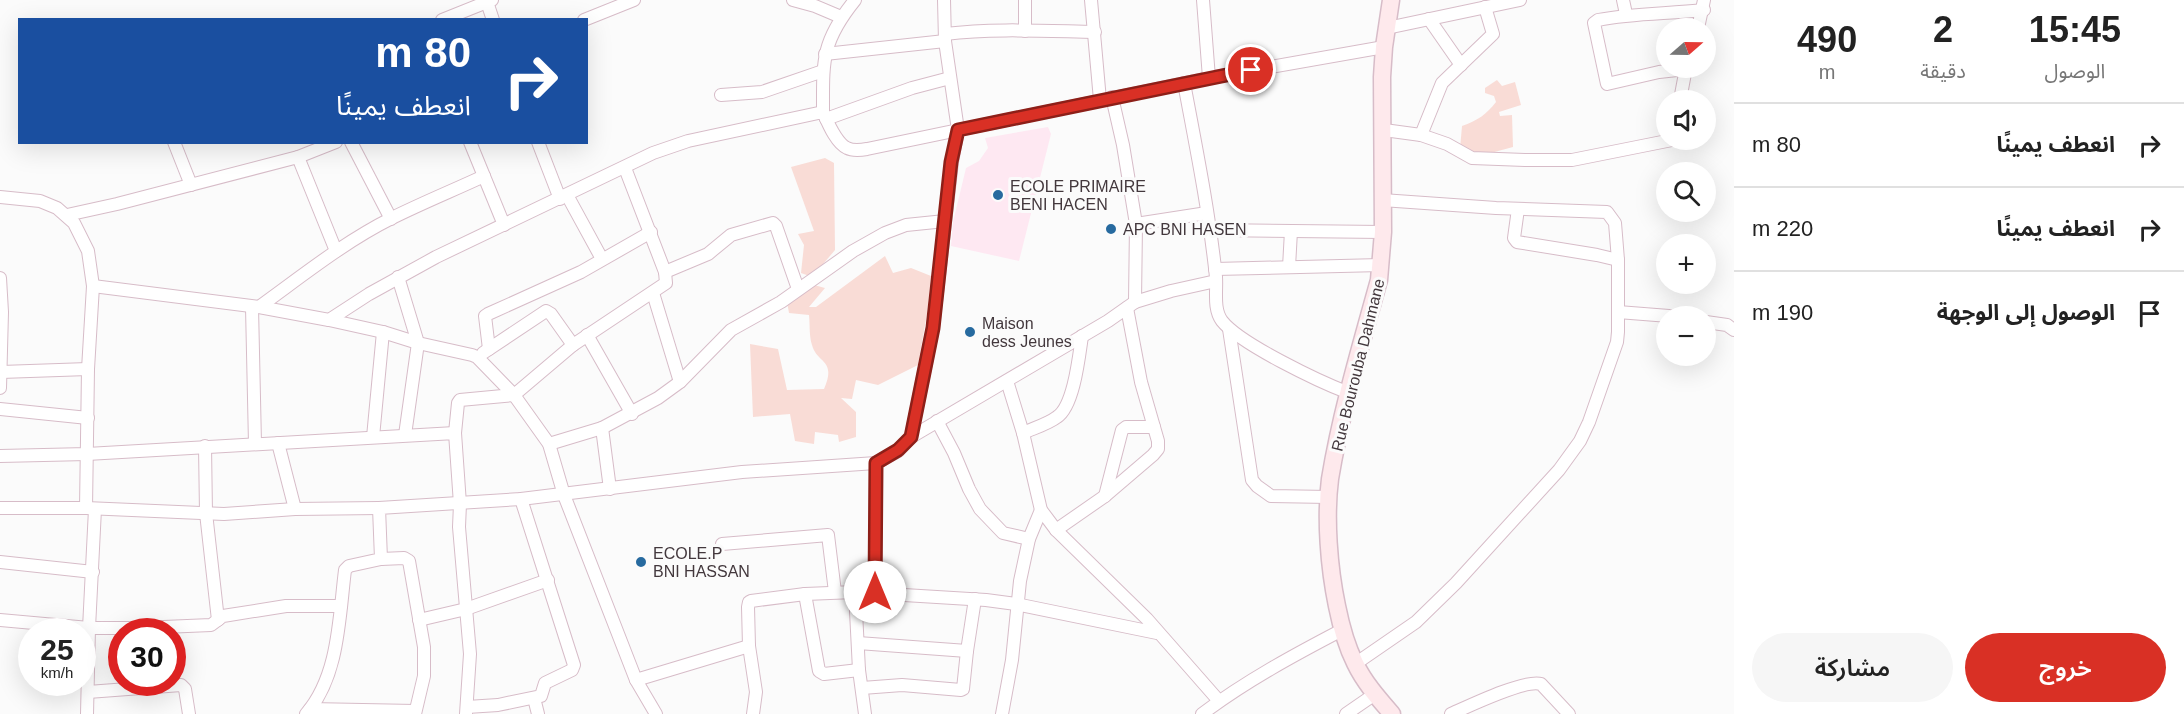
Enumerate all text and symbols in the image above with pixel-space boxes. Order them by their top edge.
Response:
text: 2 [1933,9,1953,50]
text: 15:45 [2029,9,2121,50]
north arrow [1656,18,1716,78]
map controls [1656,18,1716,366]
text: 490 [1797,19,1857,60]
text: 80 m [375,29,471,76]
icon: right [492,42,570,120]
pin [1225,44,1276,95]
icon: arrive [1234,53,1267,86]
text: دقيقة [1920,60,1966,82]
text: الوصول [2044,60,2105,82]
text: m [1819,61,1835,83]
button: sound [1656,90,1716,150]
text: انعطف يمينًا [336,91,471,121]
icon: right [2133,129,2166,162]
text: 80 m [1752,132,1801,157]
text: انعطف يمينًا [1996,132,2115,157]
button: search [1656,162,1716,222]
place label: ECOLE PRIMAIRE BENI HACEN [1010,178,1146,213]
marker: ECOLE PRIMAIRE BENI HACEN [991,188,1005,202]
icon: right [2133,213,2166,246]
text: 220 m [1752,216,1813,241]
text: انعطف يمينًا [1996,216,2115,241]
place label: APC BNI HASEN [1123,221,1247,238]
marker: APC BNI HASEN [1104,222,1118,236]
button: + [1656,234,1716,294]
street label: Rue Bourouba Dahmane [1328,277,1388,453]
icon: arrive [2133,297,2166,330]
text: 190 m [1752,300,1813,325]
text: الوصول إلى الوجهة [1937,300,2115,325]
button: − [1656,306,1716,366]
place label: Maison dess Jeunes [982,315,1072,350]
marker: Maison dess Jeunes [963,325,977,339]
place label: ECOLE.P BNI HASSAN [653,545,750,580]
marker: ECOLE.P BNI HASSAN [634,555,648,569]
position arrow [843,560,907,624]
speed limit sign: 30 [108,618,186,696]
text: 25 [40,633,74,666]
button: مشاركة [1752,633,1953,702]
button: خروج [1965,633,2166,702]
text: km/h [41,664,73,681]

